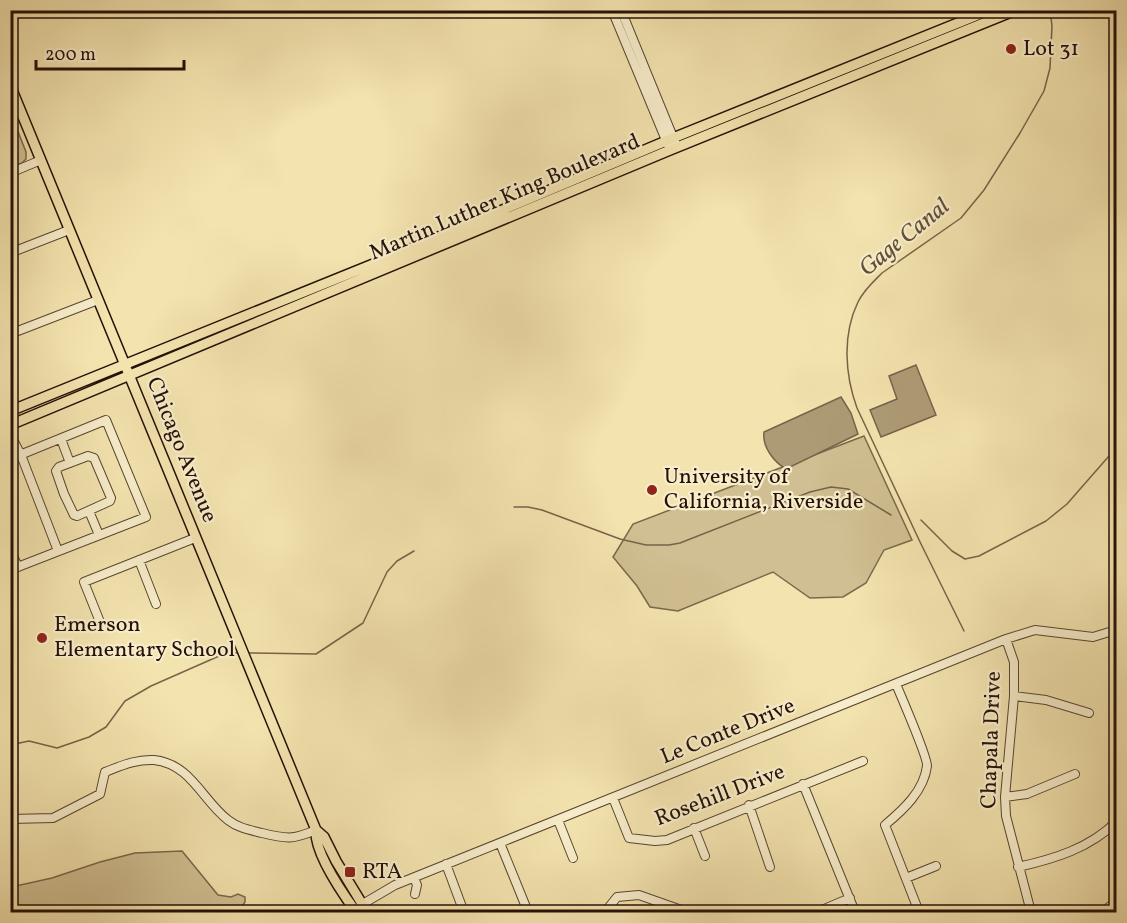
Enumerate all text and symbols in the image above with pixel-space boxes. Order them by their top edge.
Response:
scale bar [36,33,184,71]
place label: Lot 31 [1023,34,1079,65]
marker: Lot 31 [1004,42,1018,56]
text: 200 m [45,43,96,68]
street label: Martin Luther King Boulevard [365,127,645,269]
water label: Gage Canal [852,191,958,285]
street label: Chicago Avenue [138,373,224,527]
place label: University of California, Riverside [664,462,863,518]
marker: University of California, Riverside [645,483,659,497]
place label: Emerson Elementary School [54,610,235,666]
marker: Emerson Elementary School [35,631,49,645]
street label: Chapala Drive [974,671,1010,809]
street label: Le Conte Drive [656,691,800,773]
street label: Rosehill Drive [650,757,790,835]
place label: RTA [362,857,402,888]
marker: RTA [343,865,357,879]

